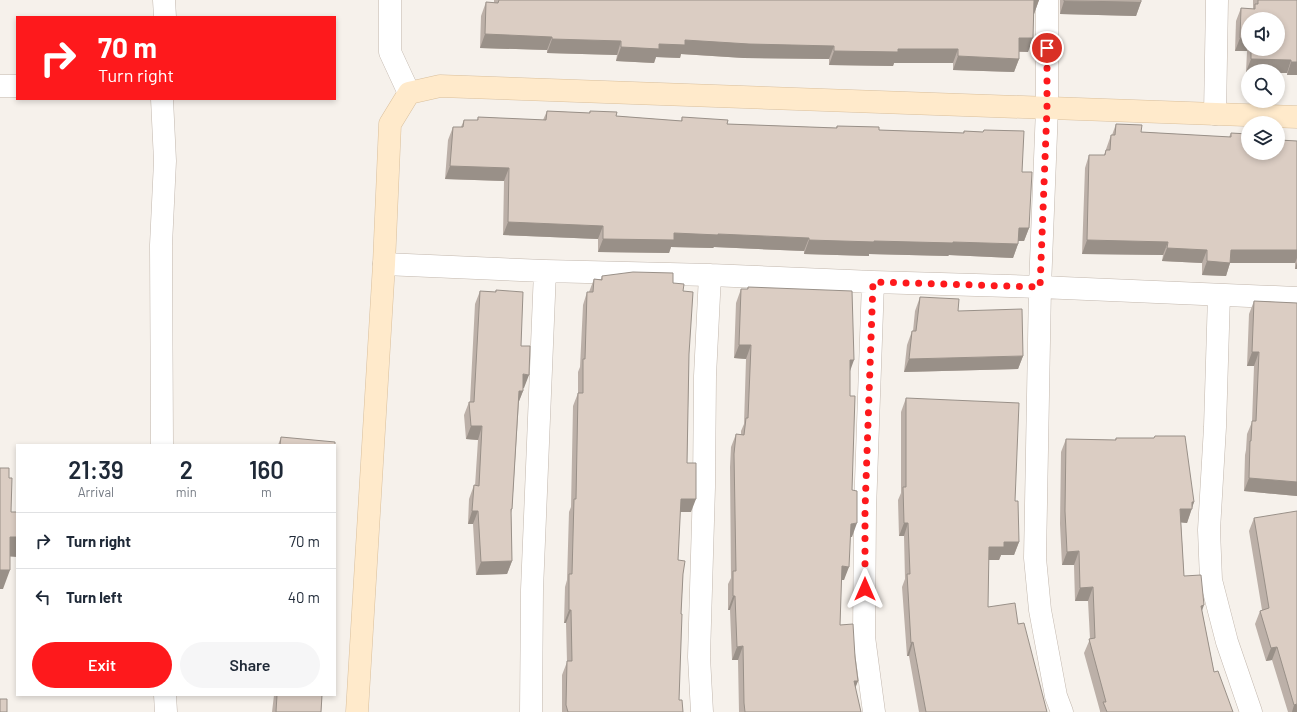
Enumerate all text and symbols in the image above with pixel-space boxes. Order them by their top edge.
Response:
map controls [1241,12,1285,160]
button: sound [1241,12,1285,56]
text: 70 m [98,30,157,64]
pin [1030,31,1064,65]
icon: right [32,32,84,84]
icon: arrive [1036,37,1058,59]
text: Turn right [98,64,174,86]
button: search [1241,64,1285,108]
button: layers [1241,116,1285,160]
text: 21:39 [68,455,124,484]
text: 2 [180,455,193,484]
text: 160 [249,455,284,484]
text: Arrival [78,484,114,500]
text: min [176,484,197,500]
text: m [261,484,272,500]
icon: right [32,530,54,552]
text: Turn right [66,532,131,550]
text: 70 m [289,532,320,550]
position arrow [844,568,886,610]
icon: left [32,586,54,608]
text: Turn left [66,588,122,606]
text: 40 m [288,588,320,606]
button: Exit [32,642,172,688]
button: Share [180,642,320,688]

